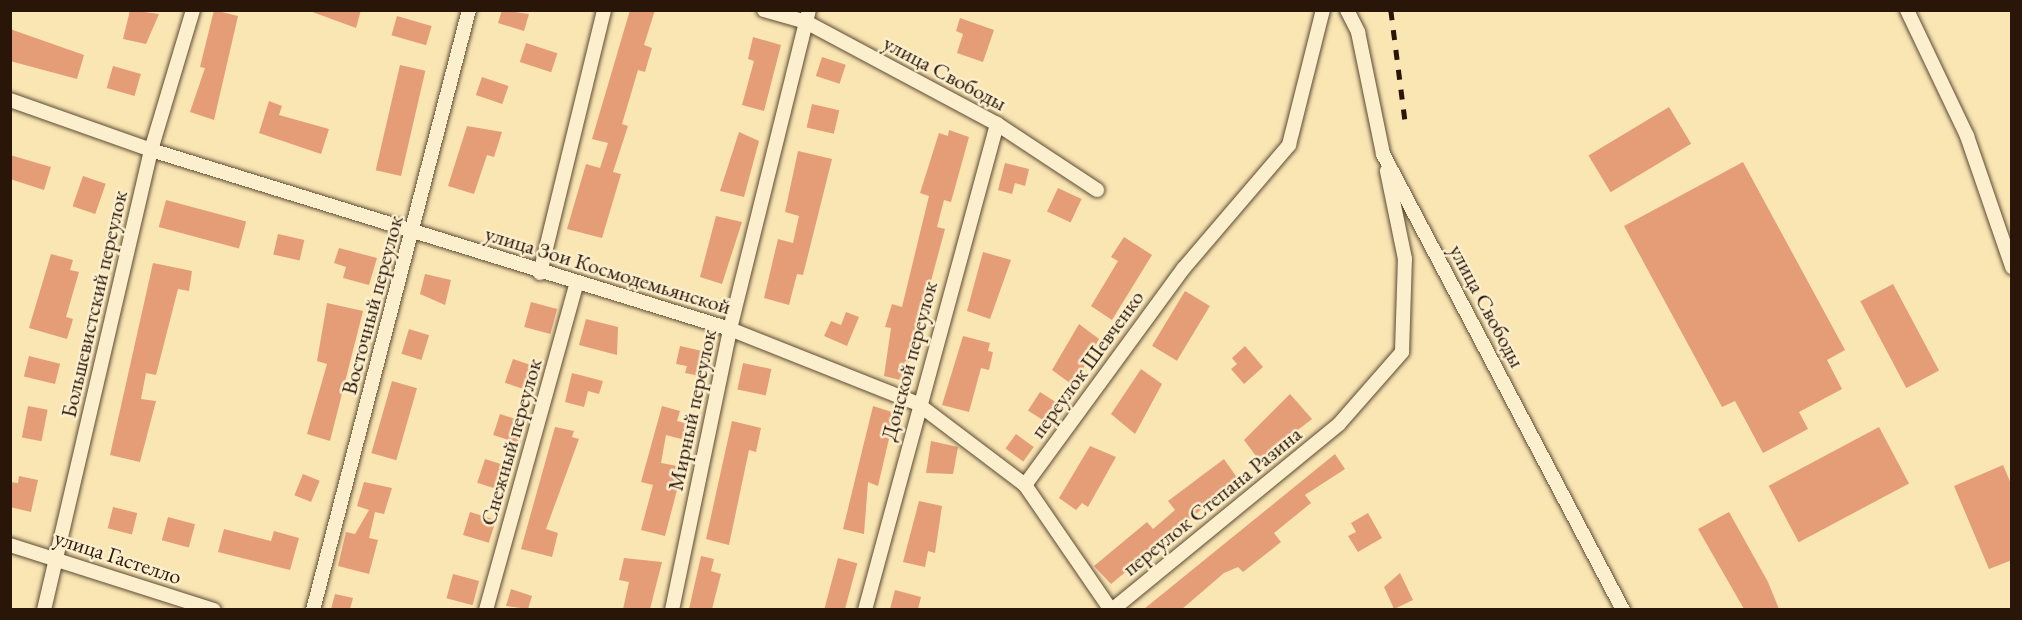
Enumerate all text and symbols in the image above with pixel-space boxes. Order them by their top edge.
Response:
street label: улица Свободы [879,29,1011,117]
street label: Большевистский переулок [55,188,133,420]
street label: Восточный переулок [335,213,409,397]
street label: улица Зои Космодемьянской [482,220,734,320]
street label: улица Свободы [1443,240,1531,372]
street label: Донской переулок [875,278,943,444]
street label: переулок Шевченко [1024,285,1150,443]
street label: Мирный переулок [662,327,722,493]
street label: Снежный переулок [475,356,547,528]
street label: переулок Степана Разина [1117,421,1307,581]
street label: улица Гастелло [51,524,185,590]

